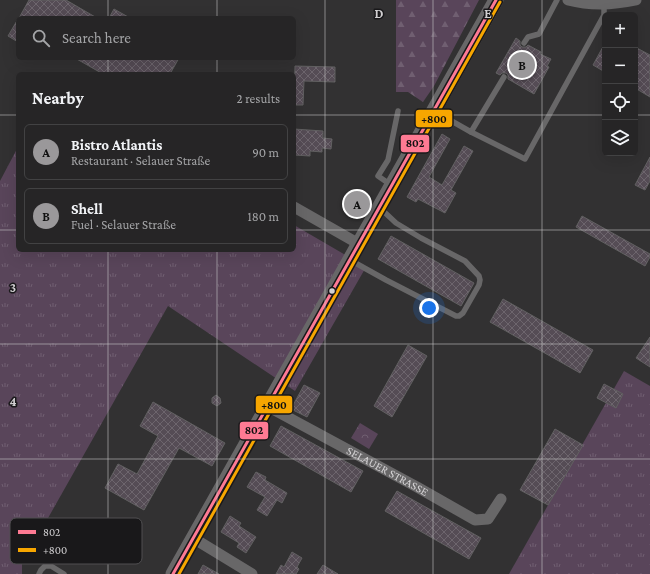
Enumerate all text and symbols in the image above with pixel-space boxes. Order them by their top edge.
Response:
text: D [375,6,384,21]
text: E [484,6,492,21]
map controls [602,12,638,156]
button: + [602,12,638,48]
search box [16,16,296,60]
icon: search [30,27,52,49]
text: Search here [62,30,131,46]
button: − [602,48,638,84]
pin: B [509,50,535,80]
button: locate [602,84,638,120]
text: Nearby [32,89,84,108]
text: 2 results [237,91,280,106]
line badge: +800 [415,109,453,128]
text: +800 [421,113,447,125]
button: layers [602,120,638,156]
line badge: 802 [400,134,430,153]
text: Bistro Atlantis [71,137,162,153]
text: 802 [406,137,425,149]
text: A [42,145,50,160]
text: 90 m [252,145,279,160]
text: Restaurant · Selauer Straße [71,153,210,168]
pin: A [344,189,370,219]
text: Shell [71,201,103,217]
text: B [42,209,50,224]
text: 180 m [247,209,279,224]
text: Fuel · Selauer Straße [71,217,176,232]
text: 3 [10,280,16,295]
unlabelled marker [327,286,337,296]
your location [419,298,439,318]
text: 4 [9,394,17,409]
line badge: +800 [255,395,293,414]
text: +800 [261,399,287,411]
line badge: 802 [239,421,269,440]
text: 802 [245,424,264,436]
street label: SELAUER STRASSE [344,443,431,499]
legend [10,518,142,564]
text: 802 [43,526,60,538]
text: +800 [43,544,67,556]

